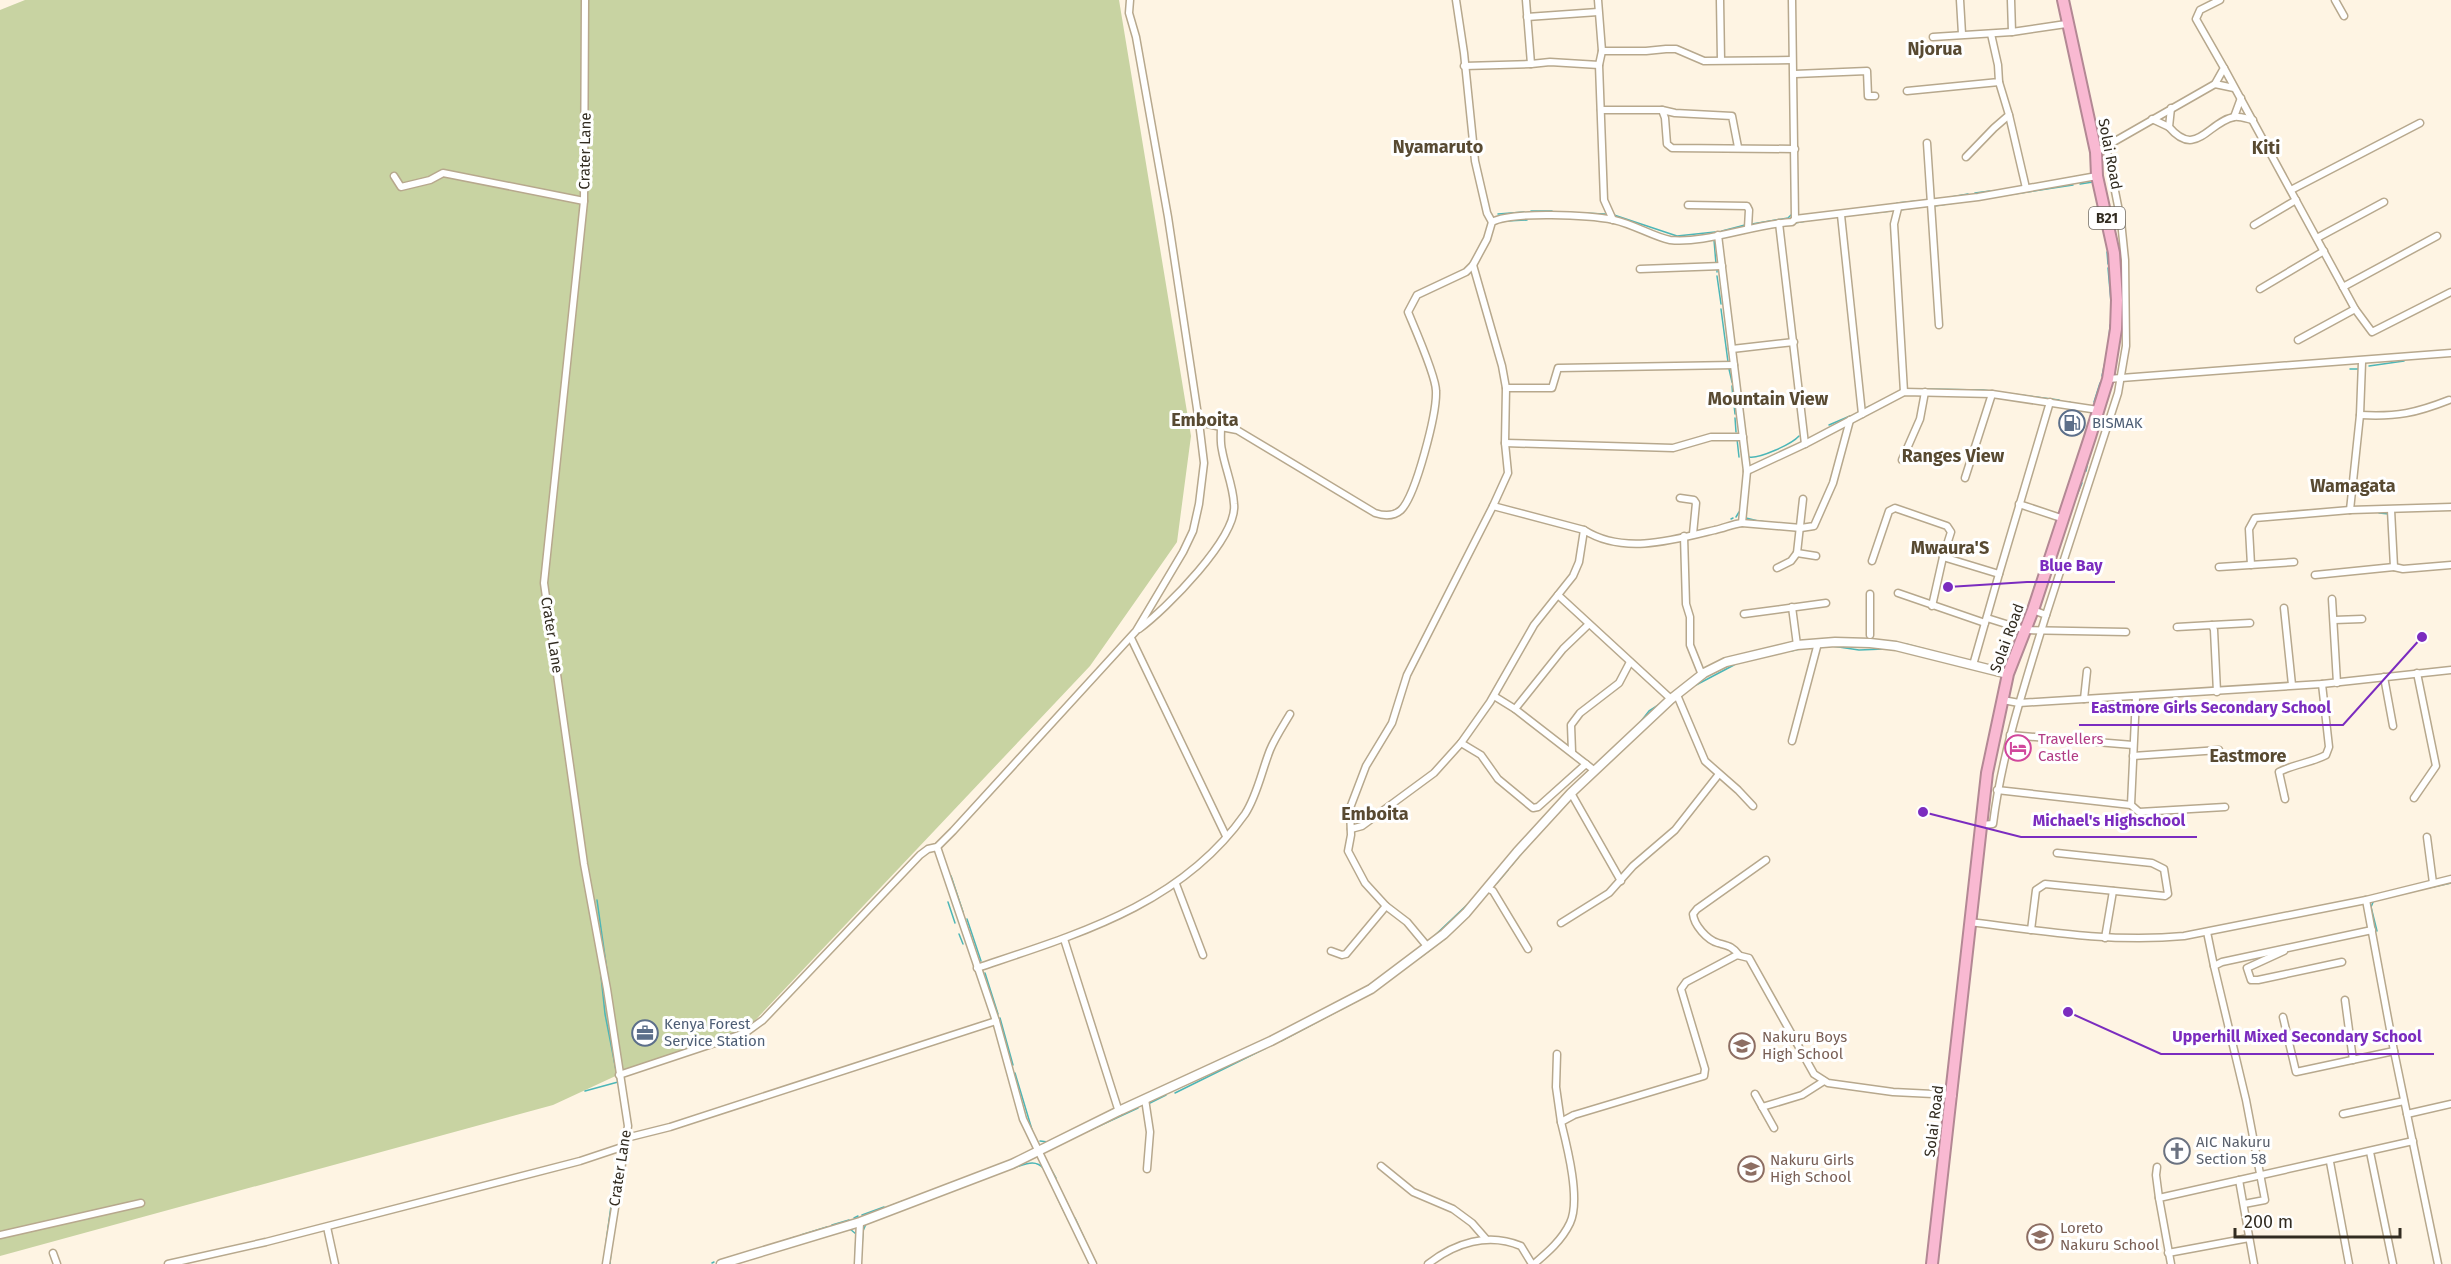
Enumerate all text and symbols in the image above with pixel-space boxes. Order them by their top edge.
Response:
district label: Njorua [1908,38,1963,60]
street label: Crater Lane [575,112,595,190]
street label: Solai Road [2094,117,2126,191]
district label: Nyamaruto [1393,136,1483,158]
district label: Kiti [2252,137,2280,159]
road number: B21 [2089,207,2125,229]
district label: Mountain View [1708,388,1829,410]
fuel station icon: BISMAK [2057,408,2087,438]
district label: Emboita [1171,409,1239,431]
place label: BISMAK [2092,414,2143,432]
district label: Ranges View [1902,445,2005,467]
district label: Wamagata [2310,475,2396,497]
district label: Mwaura'S [1911,537,1989,559]
callout: Blue Bay [2027,548,2115,582]
text: Blue Bay [2039,556,2103,575]
street label: Crater Lane [537,595,567,675]
street label: Solai Road [1986,601,2028,675]
callout: Eastmore Girls Secondary School [2079,691,2343,725]
text: Eastmore Girls Secondary School [2091,698,2331,717]
place label: Travellers Castle [2038,730,2103,765]
hotel icon: Travellers Castle [2003,733,2033,763]
district label: Eastmore [2210,745,2287,767]
district label: Emboita [1341,803,1409,825]
callout: Michael's Highschool [2021,803,2197,837]
text: Michael's Highschool [2033,811,2186,830]
place label: Kenya Forest Service Station [664,1015,766,1050]
office icon: Kenya Forest Service Station [630,1018,660,1048]
callout: Upperhill Mixed Secondary School [2161,1020,2434,1054]
text: Upperhill Mixed Secondary School [2172,1027,2422,1046]
place label: Nakuru Boys High School [1762,1028,1847,1063]
school or university icon: Nakuru Boys High School [1727,1031,1757,1061]
street label: Solai Road [1921,1084,1947,1158]
street label: Crater Lane [605,1128,635,1208]
place label: AIC Nakuru Section 58 [2196,1133,2271,1168]
church icon: AIC Nakuru Section 58 [2162,1136,2192,1166]
place label: Nakuru Girls High School [1770,1151,1854,1186]
school or university icon: Nakuru Girls High School [1736,1154,1766,1184]
scale bar [2235,1201,2400,1239]
text: 200 m [2244,1211,2293,1233]
place label: Loreto Nakuru School [2060,1219,2160,1254]
school or university icon: Loreto Nakuru School [2025,1222,2055,1252]

